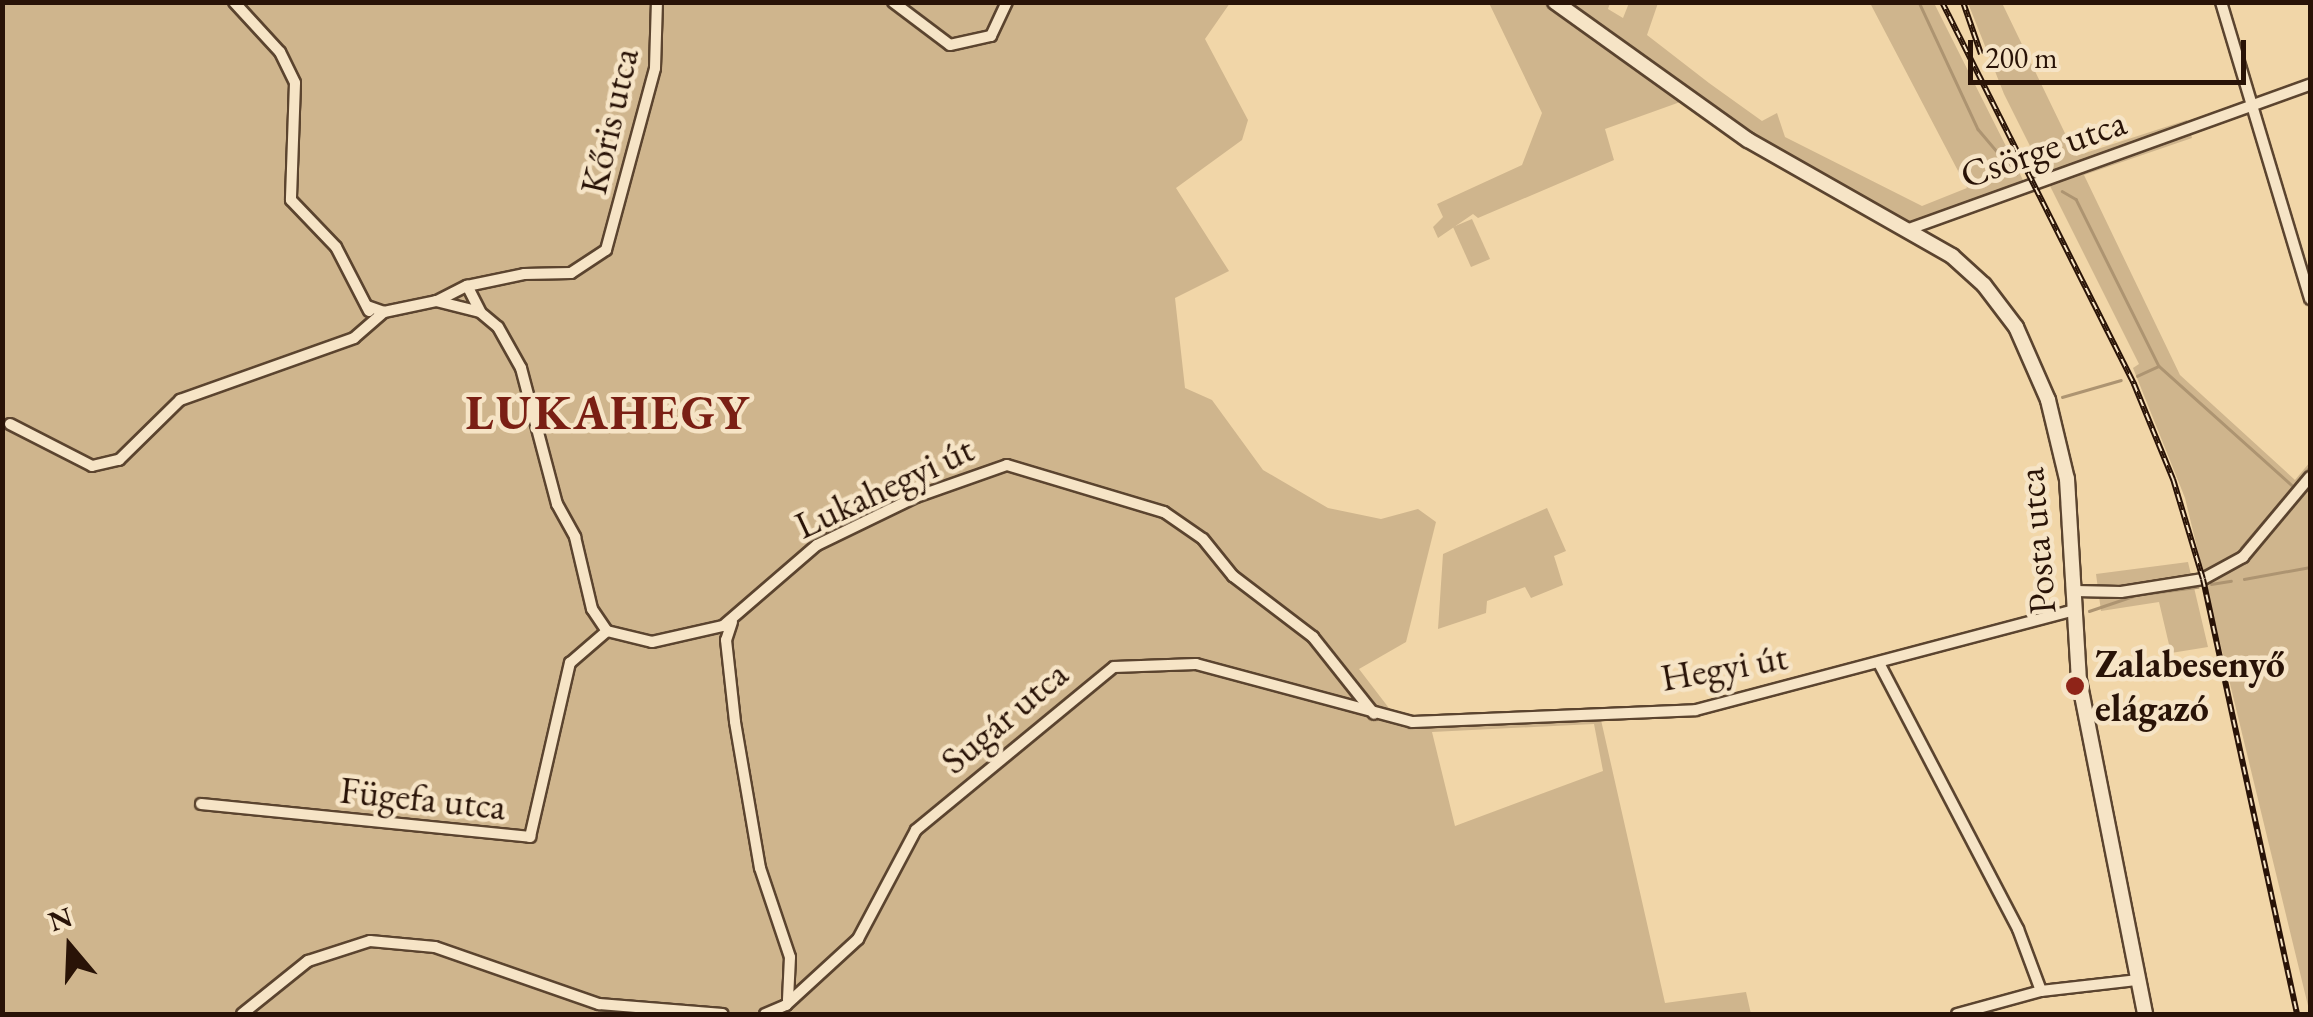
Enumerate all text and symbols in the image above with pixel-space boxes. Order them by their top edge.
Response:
scale bar [1973,20,2250,82]
text: 200 m [1985,38,2058,77]
street label: Kőris utca [570,43,648,199]
street label: Csörge utca [1954,98,2132,198]
district label: LUKAHEGY [465,384,751,442]
street label: Lukahegyi út [788,426,980,548]
street label: Posta utca [2007,466,2065,616]
street label: Hegyi út [1657,633,1791,701]
place label: Zalabesenyő elágazó [2095,641,2285,731]
street label: Sugár utca [931,651,1077,783]
marker: Zalabesenyő elágazó [2064,675,2086,697]
street label: Fügefa utca [338,767,508,829]
north arrow [20,897,120,997]
text: N [44,898,77,939]

